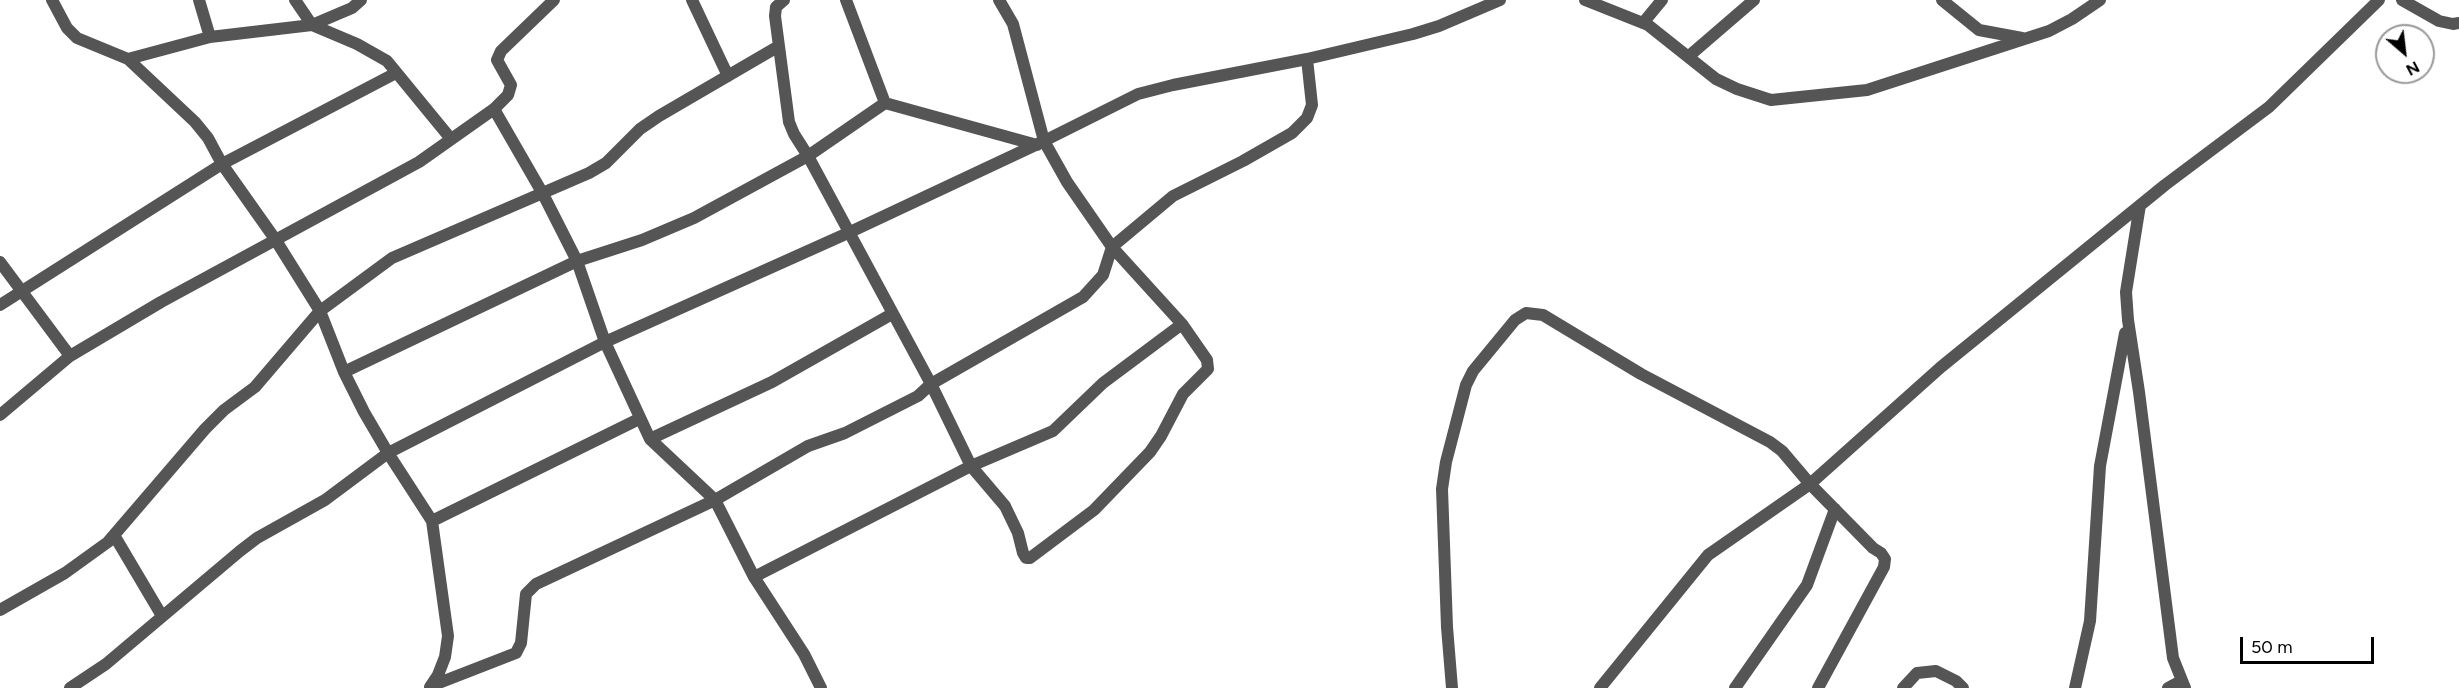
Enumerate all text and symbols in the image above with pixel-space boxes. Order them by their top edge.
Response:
north arrow [2375,24,2435,84]
text: N [2403,57,2423,80]
scale bar [2243,625,2376,663]
text: 50 m [2251,636,2293,658]

